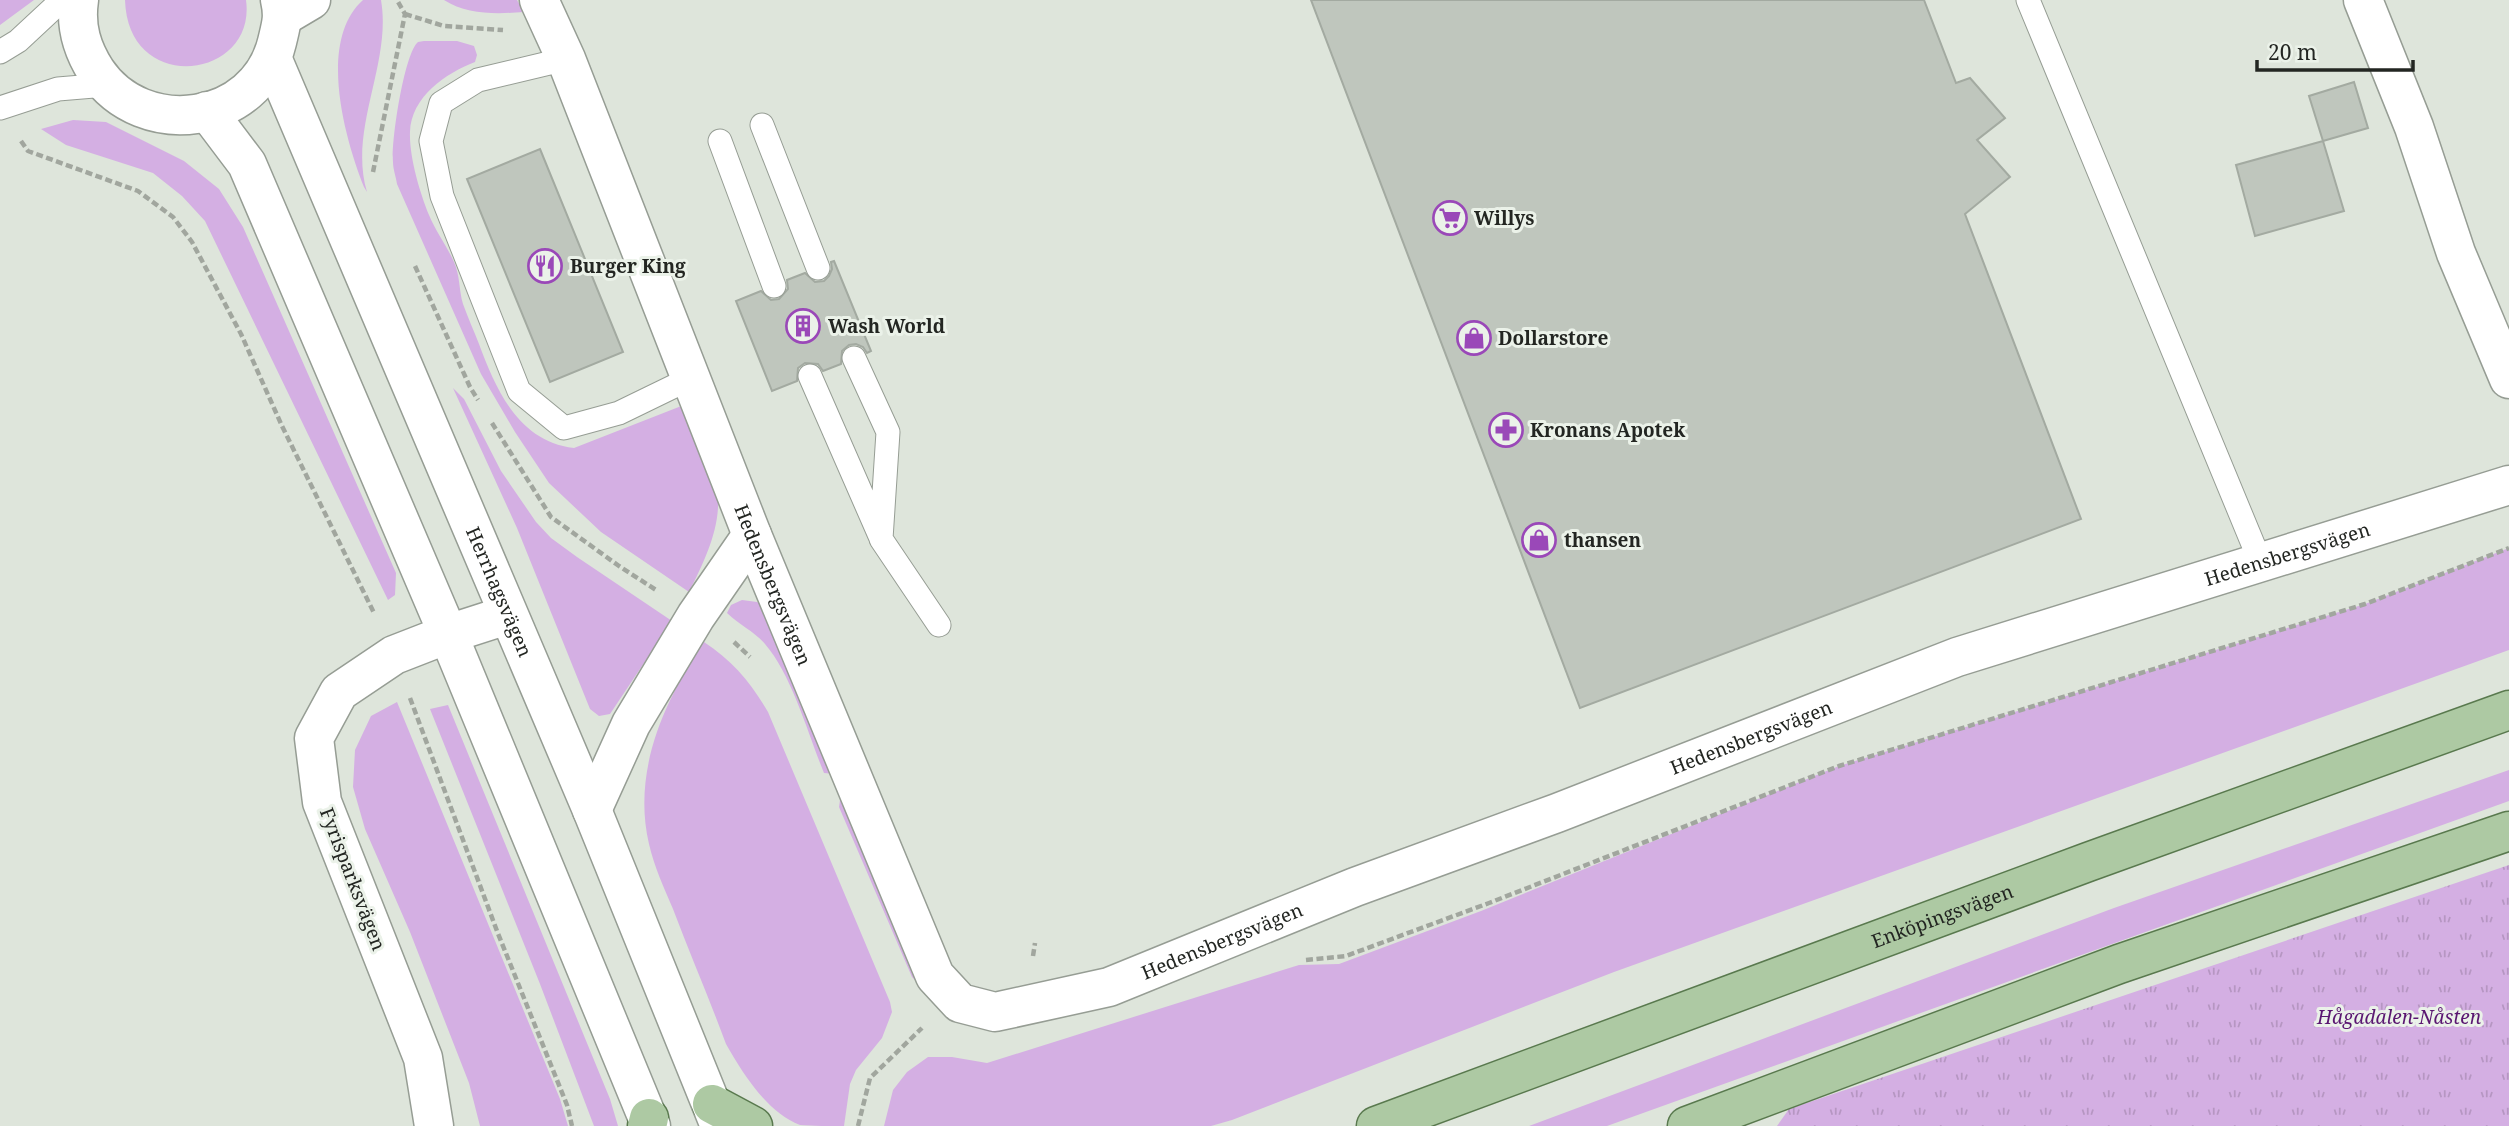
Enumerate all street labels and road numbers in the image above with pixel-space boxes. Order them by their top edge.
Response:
street label: Hedensbergsvägen [728,501,818,669]
street label: Hedensbergsvägen [2201,516,2373,592]
street label: Herrhagsvägen [460,523,538,661]
street label: Hedensbergsvägen [1666,694,1836,781]
street label: Fyrisparksvägen [314,804,392,954]
street label: Enköpingsvägen [1868,878,2017,954]
street label: Hedensbergsvägen [1137,897,1307,985]

